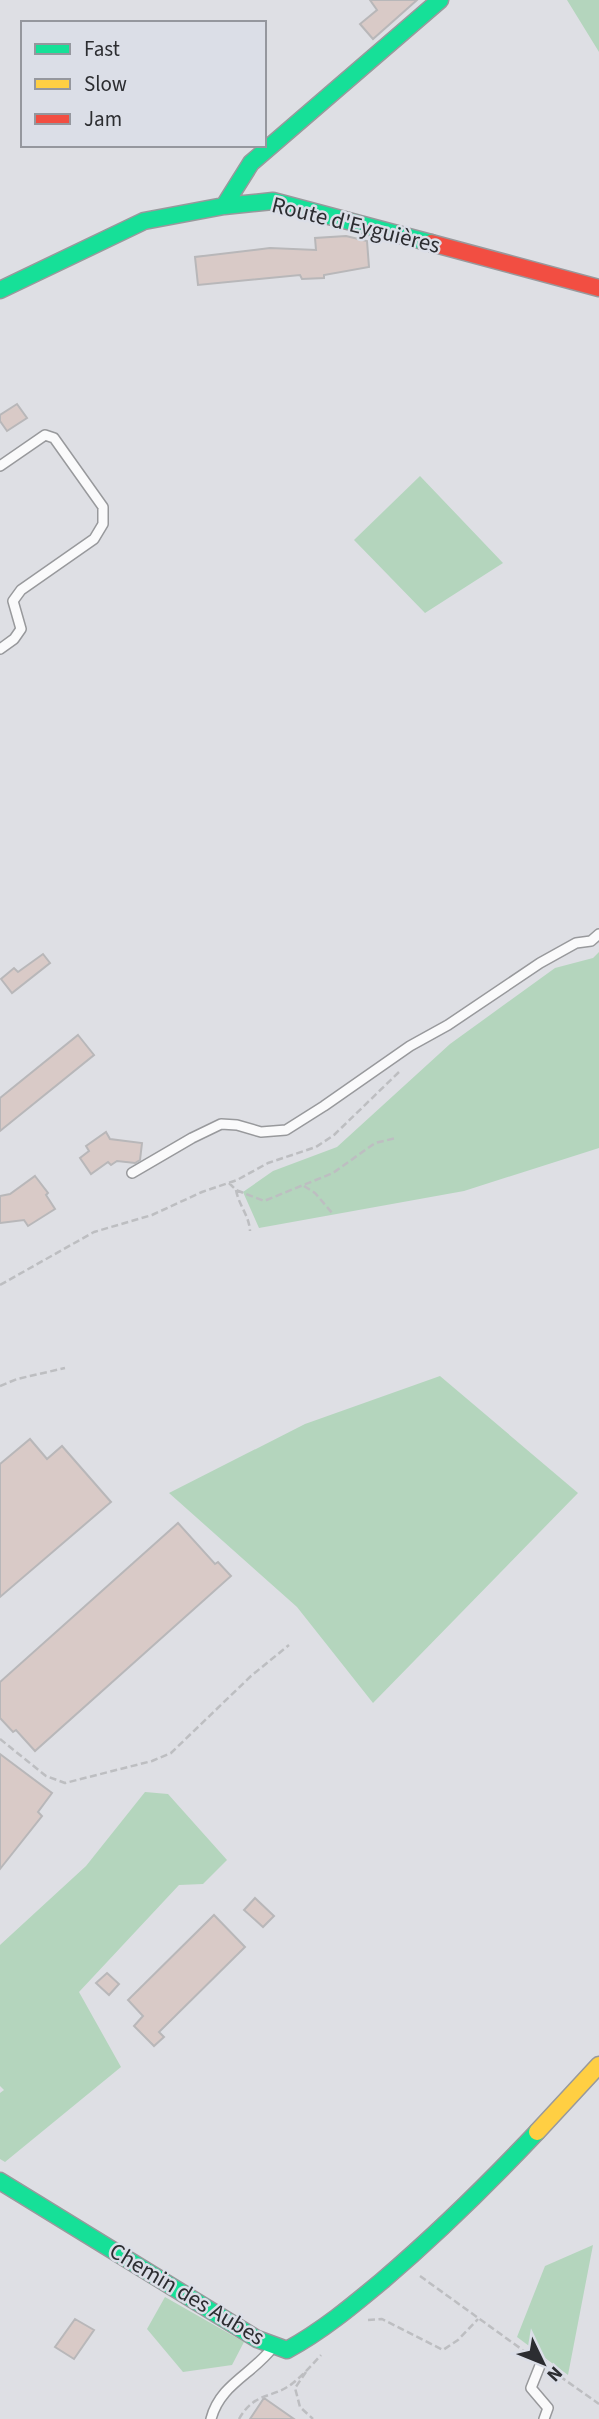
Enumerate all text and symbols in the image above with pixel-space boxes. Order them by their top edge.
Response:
legend [21,21,266,147]
text: Fast [84,34,120,64]
text: Slow [84,69,127,99]
text: Jam [84,104,122,134]
street label: Route d'Eyguières [268,188,444,262]
street label: Chemin des Aubes [103,2235,271,2353]
north arrow [508,2328,578,2398]
text: N [540,2360,569,2387]

